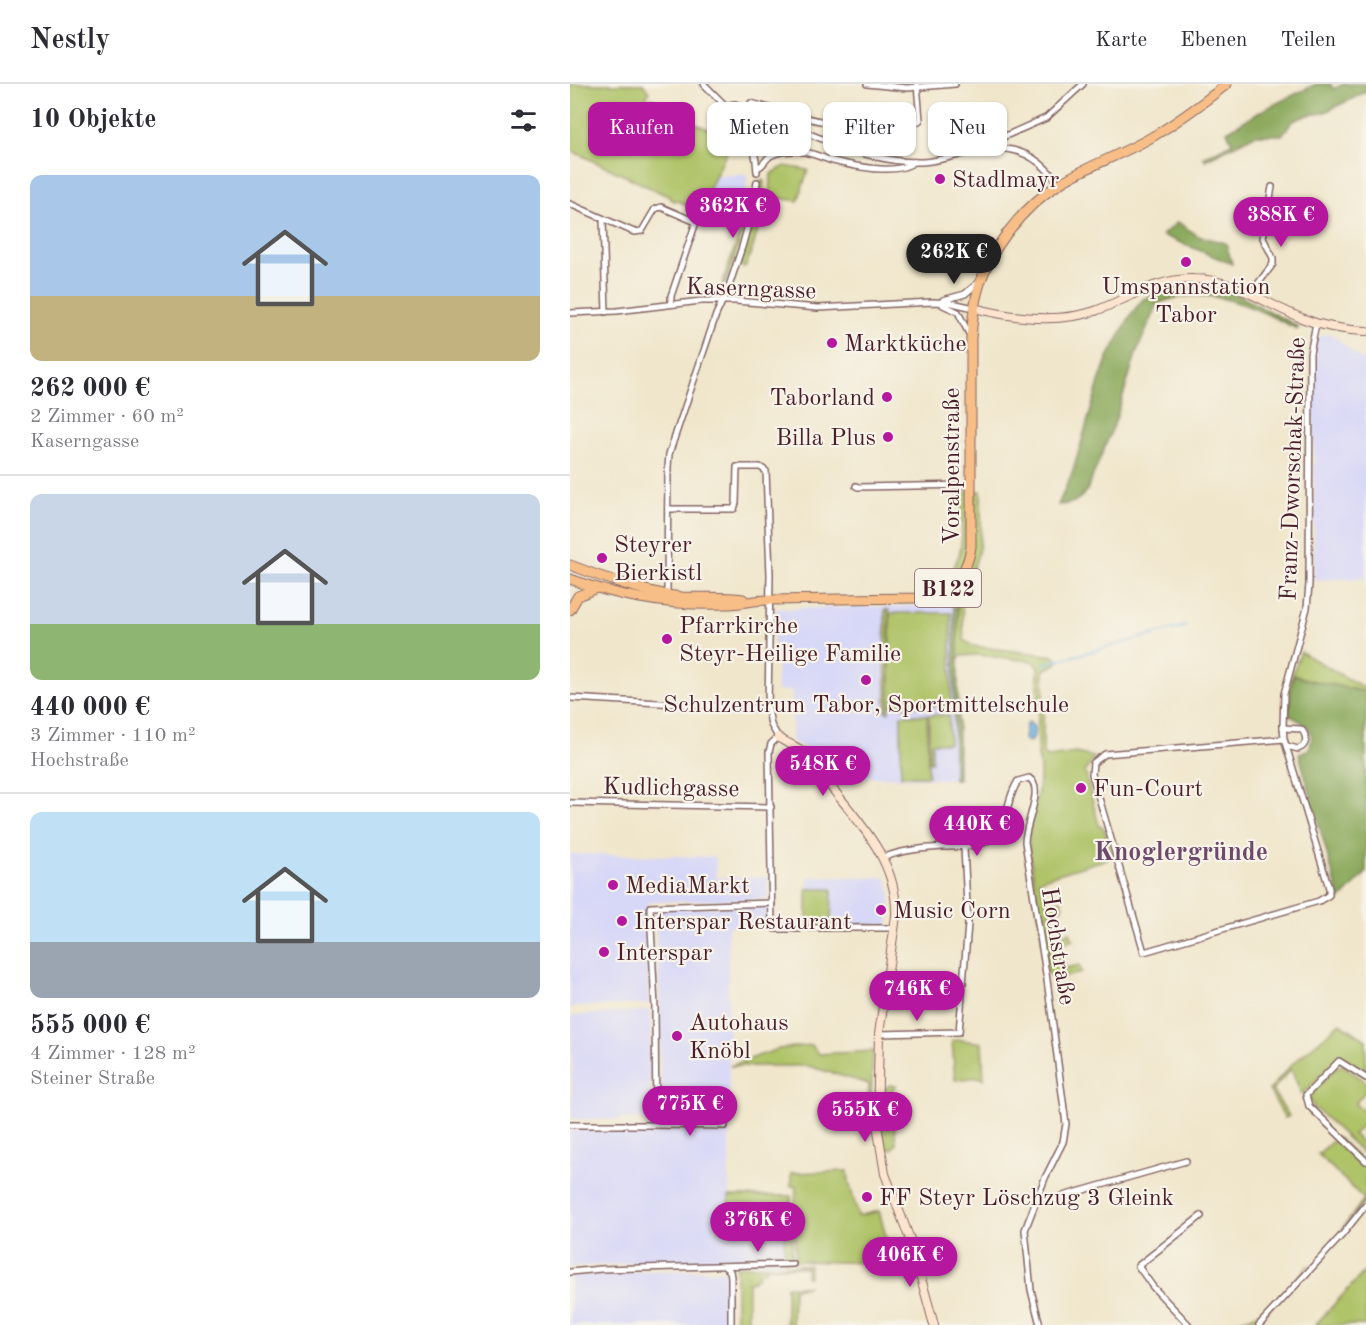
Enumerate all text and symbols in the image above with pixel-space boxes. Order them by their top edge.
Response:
text: Nestly [30,27,110,55]
text: Karte [1095,30,1147,51]
text: Ebenen [1180,30,1247,51]
text: Teilen [1280,30,1336,51]
chip: Kaufen [588,102,695,156]
chip: Mieten [707,102,811,156]
chip: Filter [823,102,916,156]
chip: Neu [928,102,1007,156]
icon: filters [507,104,540,137]
text: 10 Objekte [30,107,157,133]
place label: Stadlmayr [952,169,1059,193]
marker: Stadlmayr [933,172,947,186]
pin: 362K € [684,188,782,239]
text: 362K € [699,197,767,217]
pin: 388K € [1232,197,1330,248]
text: 388K € [1247,206,1315,226]
icon: home [231,214,339,322]
pin: 262K € [905,234,1003,285]
text: 262K € [920,243,988,263]
marker: Umspannstation Tabor [1179,255,1193,269]
street label: Kaserngasse [685,276,817,304]
place label: Umspannstation Tabor [1102,276,1270,328]
place label: Marktküche [844,333,967,357]
marker: Marktküche [825,336,839,350]
street label: Franz-Dworschak-Straße [1277,337,1311,601]
text: 262 000 € [30,376,150,402]
place label: Taborland [769,387,875,411]
street label: Voralpenstraße [941,388,965,544]
marker: Taborland [880,390,894,404]
text: 2 Zimmer · 60 m² [30,407,184,427]
place label: Billa Plus [775,427,876,451]
marker: Billa Plus [881,430,895,444]
text: Kaserngasse [30,432,139,452]
icon: home [231,533,339,641]
place label: Steyrer Bierkistl [614,534,702,586]
marker: Steyrer Bierkistl [595,551,609,565]
road number: B122 [915,569,981,607]
place label: Pfarrkirche Steyr-Heilige Familie [679,615,901,667]
marker: Pfarrkirche Steyr-Heilige Familie [660,632,674,646]
marker: Schulzentrum Tabor, Sportmittelschule [859,673,873,687]
place label: Schulzentrum Tabor, Sportmittelschule [663,694,1069,718]
text: 440 000 € [30,695,150,721]
text: 3 Zimmer · 110 m² [30,726,195,746]
pin: 548K € [774,746,872,797]
text: Hochstraße [30,751,129,771]
text: 548K € [789,755,857,775]
street label: Kudlichgasse [602,776,739,802]
place label: Fun-Court [1093,778,1203,802]
marker: Fun-Court [1074,781,1088,795]
pin: 440K € [928,806,1026,857]
text: 440K € [943,815,1011,835]
district label: Knoglergründe [1094,840,1268,866]
icon: home [231,851,339,959]
place label: MediaMarkt [625,875,750,899]
marker: MediaMarkt [606,878,620,892]
street label: Hochstraße [1036,886,1078,1007]
place label: Music Corn [893,900,1011,924]
marker: Music Corn [874,903,888,917]
place label: Interspar Restaurant [634,911,852,935]
marker: Interspar Restaurant [615,914,629,928]
place label: Interspar [616,942,712,966]
marker: Interspar [597,945,611,959]
pin: 746K € [868,971,966,1022]
text: 746K € [883,980,951,1000]
place label: Autohaus Knöbl [689,1012,789,1064]
text: 555 000 € [30,1013,150,1039]
marker: Autohaus Knöbl [670,1029,684,1043]
text: 4 Zimmer · 128 m² [30,1044,195,1064]
text: Steiner Straße [30,1069,155,1089]
pin: 775K € [641,1086,739,1137]
pin: 555K € [816,1092,914,1143]
text: 775K € [656,1095,724,1115]
text: 555K € [831,1101,899,1121]
place label: FF Steyr Löschzug 3 Gleink [879,1187,1174,1211]
marker: FF Steyr Löschzug 3 Gleink [860,1190,874,1204]
pin: 376K € [709,1202,807,1253]
text: 376K € [724,1211,792,1231]
pin: 406K € [861,1237,959,1288]
text: 406K € [876,1246,944,1266]

